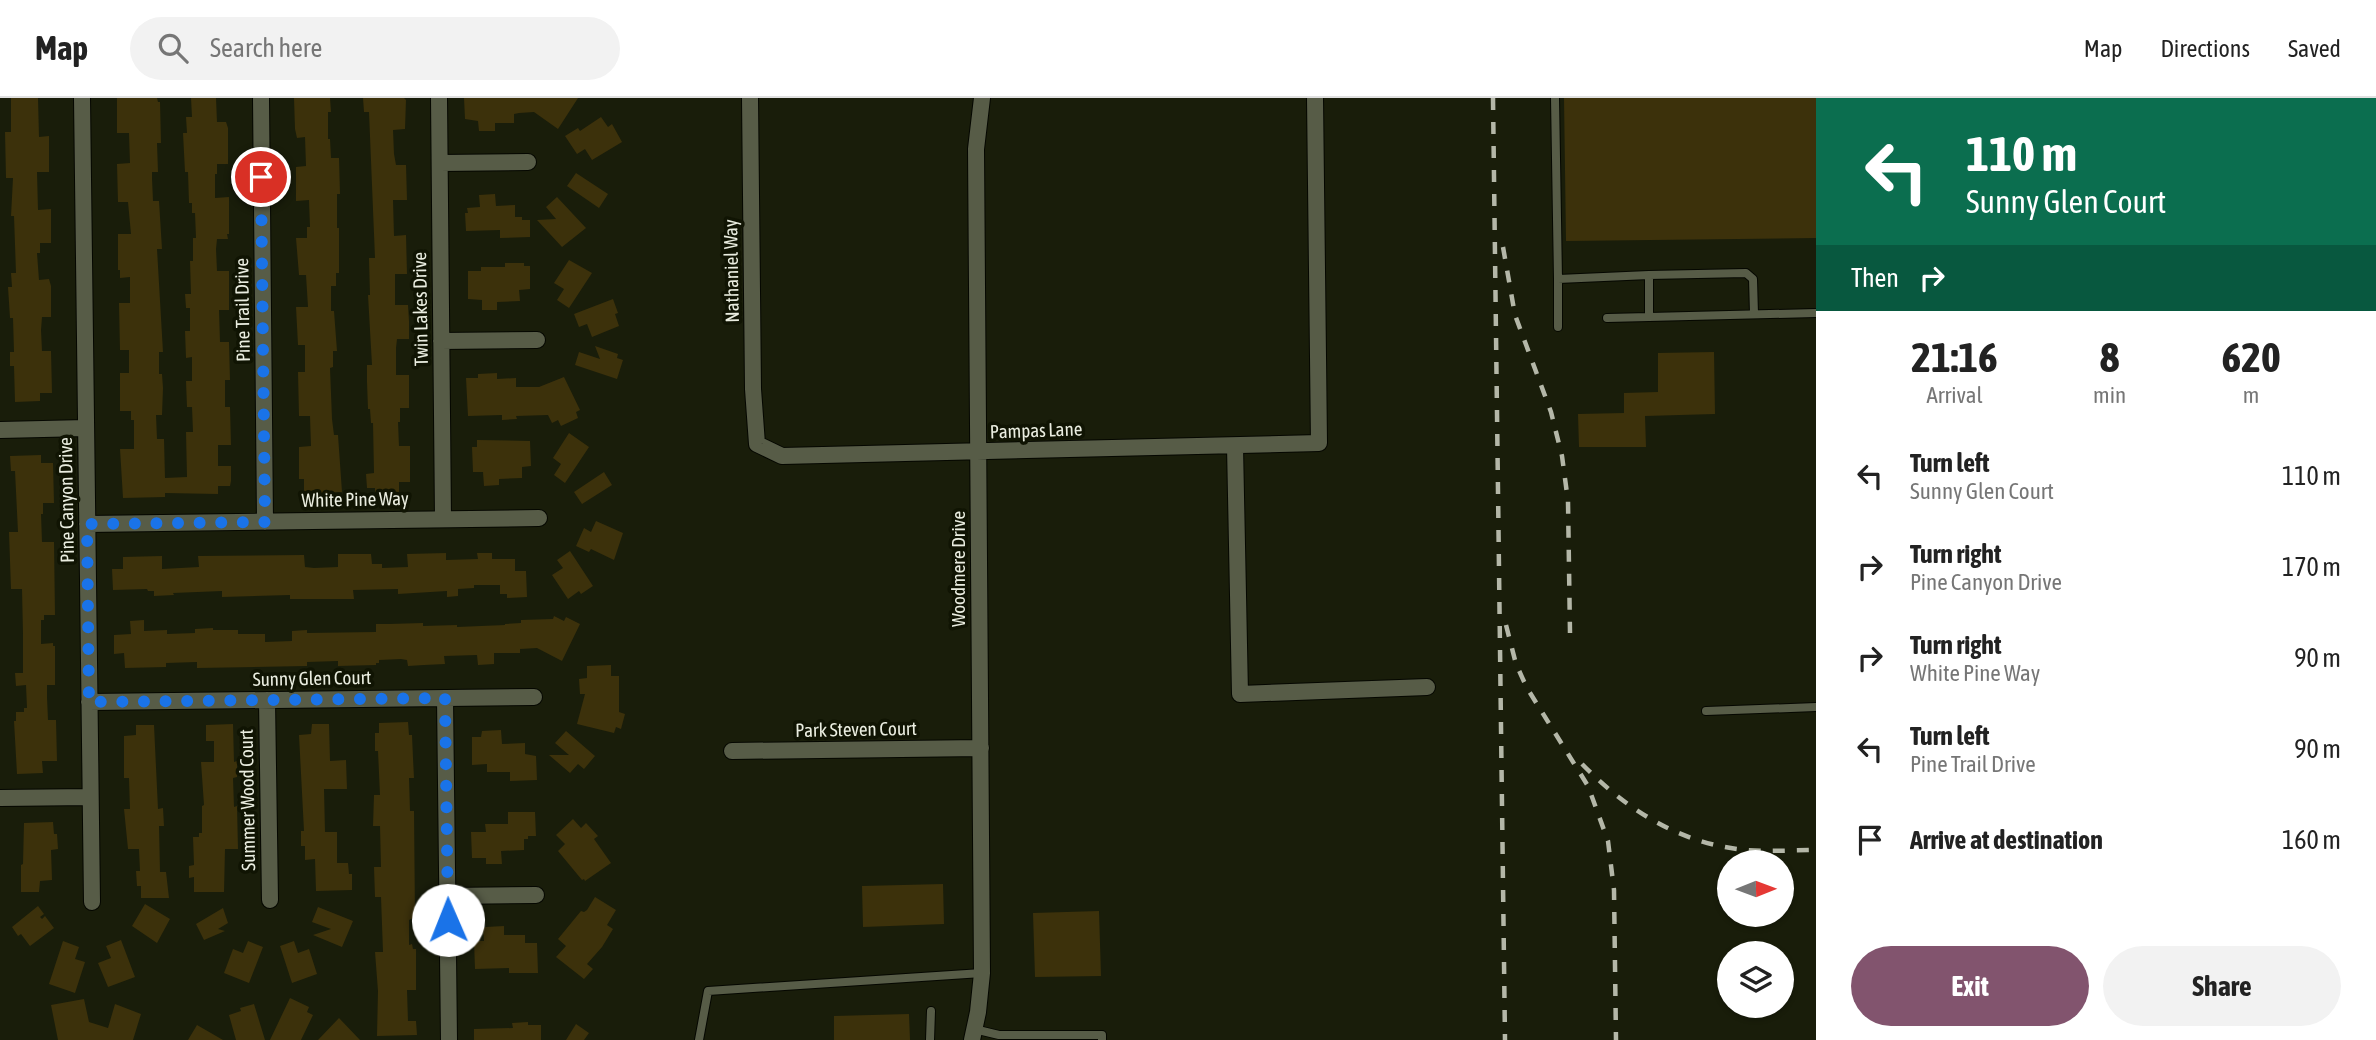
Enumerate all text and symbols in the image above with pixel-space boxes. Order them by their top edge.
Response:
search box [130,17,620,80]
text: Map [35,29,88,67]
icon: search [154,29,192,67]
text: Search here [210,33,322,63]
text: Map [2084,35,2122,62]
text: Directions [2160,35,2250,62]
text: Saved [2288,35,2341,62]
text: 110 m [1966,125,2077,181]
icon: left [1851,126,1942,217]
pin [231,147,291,207]
icon: arrive [242,158,280,196]
text: Sunny Glen Court [1966,183,2166,220]
street label: Nathaniel Way [719,219,743,323]
street label: Twin Lakes Drive [408,252,432,366]
street label: Pine Trail Drive [230,258,254,362]
icon: right [1913,259,1951,297]
text: Then [1851,263,1899,293]
text: 21:16 [1911,333,1998,381]
text: 8 [2100,333,2119,381]
text: 620 [2221,333,2281,381]
text: Arrival [1926,382,1983,408]
text: min [2093,382,2126,408]
text: m [2243,382,2259,408]
street label: Pampas Lane [989,417,1083,443]
street label: Pine Canyon Drive [54,437,78,563]
text: Turn left [1910,448,1990,478]
icon: left [1851,457,1889,495]
text: 110 m [2282,461,2341,491]
text: Sunny Glen Court [1910,478,2054,504]
street label: White Pine Way [301,487,409,511]
street label: Woodmere Drive [947,511,969,627]
text: Turn right [1910,539,2001,569]
icon: right [1851,548,1889,586]
text: 170 m [2282,552,2341,582]
text: Pine Canyon Drive [1910,569,2062,595]
text: Turn right [1910,630,2001,660]
icon: right [1851,639,1889,677]
text: 90 m [2294,643,2341,673]
text: White Pine Way [1910,660,2040,686]
street label: Sunny Glen Court [252,666,372,690]
street label: Park Steven Court [795,717,917,741]
text: Turn left [1910,721,1990,751]
street label: Summer Wood Court [235,729,259,871]
icon: left [1851,730,1889,768]
text: 90 m [2294,734,2341,764]
text: Pine Trail Drive [1910,751,2036,777]
icon: arrive [1851,821,1889,859]
text: Arrive at destination [1910,825,2103,855]
text: 160 m [2282,825,2341,855]
north arrow [1717,850,1794,928]
map controls [1717,850,1794,1018]
position arrow [411,883,485,957]
button: layers [1717,941,1794,1018]
button: Exit [1851,946,2089,1026]
button: Share [2103,946,2341,1026]

